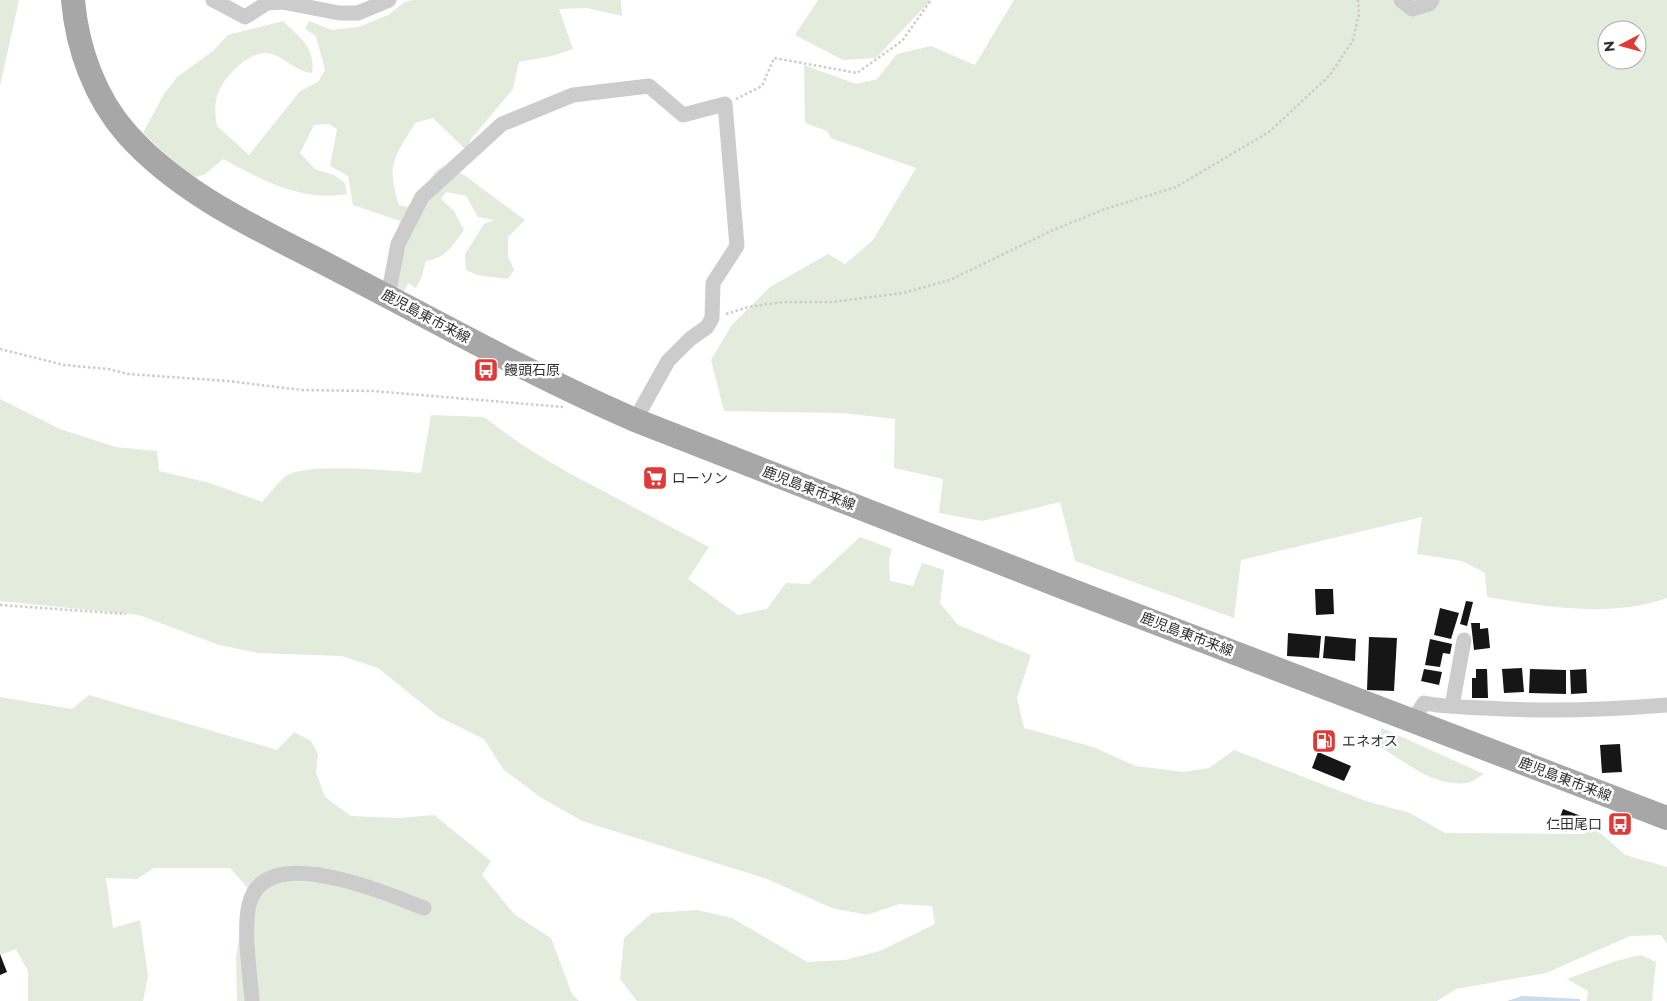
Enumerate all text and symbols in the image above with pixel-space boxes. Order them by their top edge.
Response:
north arrow [1597,20,1647,70]
text: N [1600,40,1619,53]
street label: 鹿児島東市来線 [379,285,473,347]
bus stop icon: 饅頭石原 [473,357,499,383]
place label: 饅頭石原 [504,361,560,379]
street label: 鹿児島東市来線 [760,462,858,514]
supermarket icon: ローソン [642,465,668,491]
place label: ローソン [672,469,728,487]
street label: 鹿児島東市来線 [1138,608,1236,660]
fuel station icon: エネオス [1311,728,1337,754]
place label: エネオス [1342,732,1398,750]
street label: 鹿児島東市来線 [1516,753,1614,805]
bus stop icon: 仁田尾口 [1607,811,1633,837]
place label: 仁田尾口 [1546,815,1602,833]

